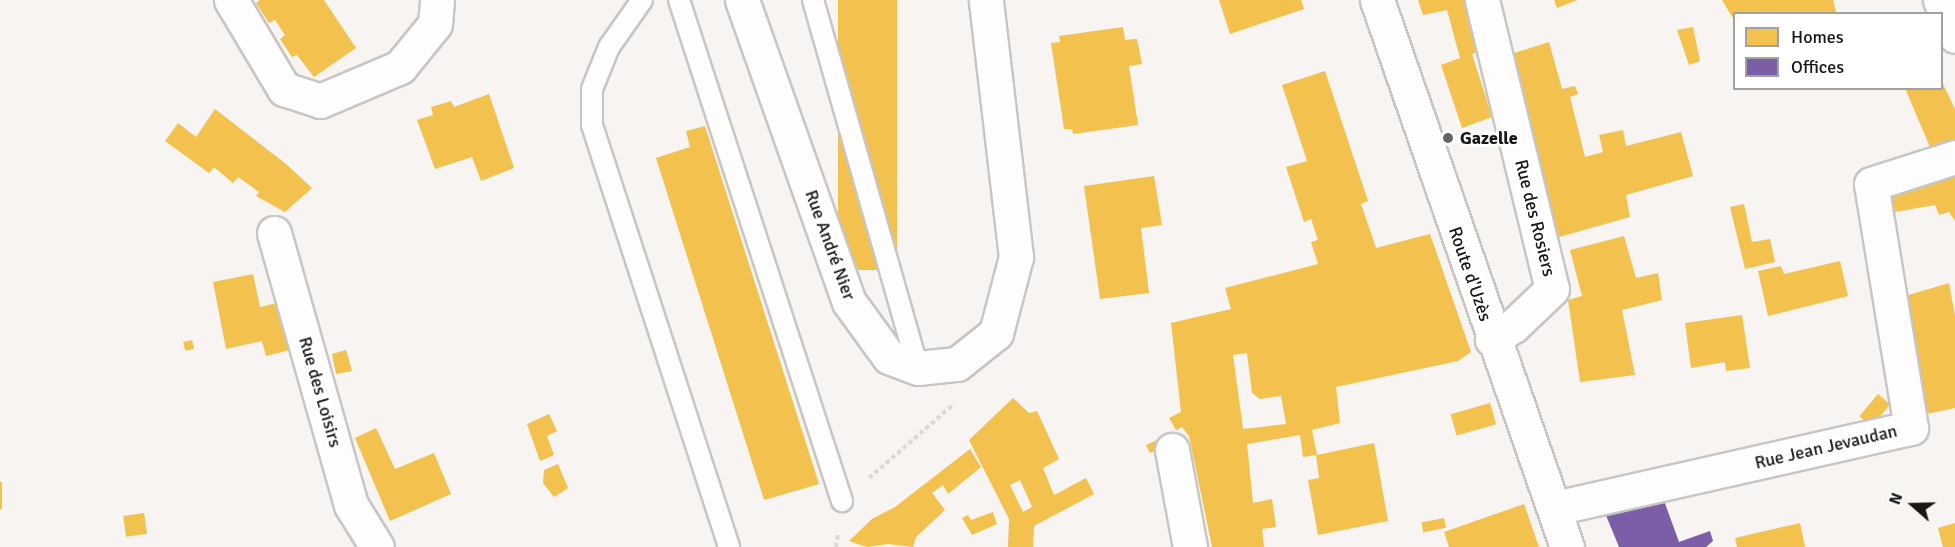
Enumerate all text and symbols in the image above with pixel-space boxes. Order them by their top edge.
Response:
legend [1733,12,1943,90]
text: Homes [1791,26,1844,48]
text: Offices [1791,56,1844,78]
place label: Gazelle [1460,127,1518,149]
marker: Gazelle [1441,131,1455,145]
street label: Rue des Rosiers [1510,157,1560,279]
street label: Rue André Nier [800,187,860,303]
street label: Route d'Uzès [1444,224,1496,324]
street label: Rue des Loisirs [294,334,346,450]
street label: Rue Jean Jevaudan [1753,420,1899,474]
north arrow [1883,475,1943,535]
text: N [1885,490,1907,508]

